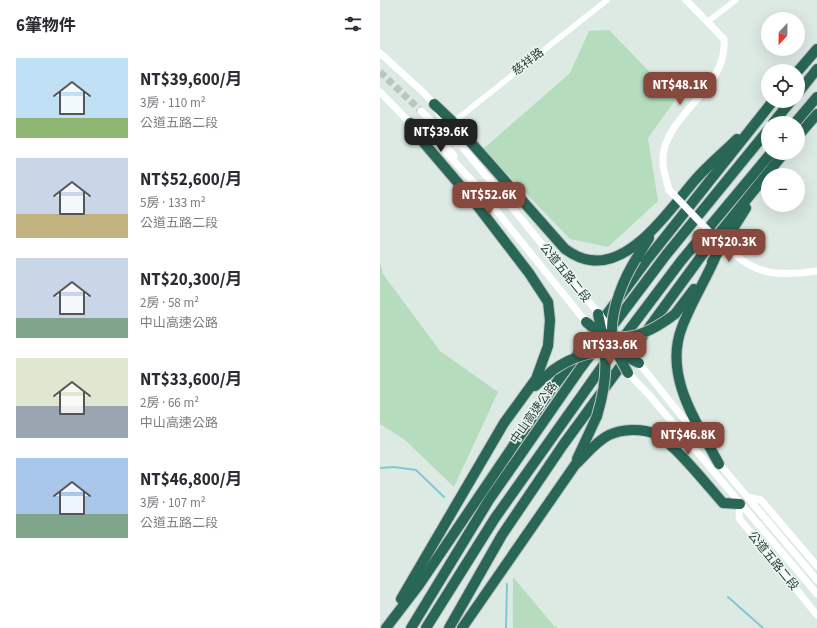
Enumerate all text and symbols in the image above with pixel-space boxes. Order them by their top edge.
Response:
north arrow [761,12,805,56]
map controls [761,12,805,212]
icon: filters [342,13,364,35]
text: 6筆物件 [16,14,76,38]
street label: 慈祥路 [509,44,547,80]
button: locate [761,64,805,108]
text: NT$39,600/月 [140,68,242,92]
pin: NT$48.1K [639,72,721,106]
icon: home [48,74,96,122]
text: NT$48.1K [652,76,708,94]
text: 3房 · 110 m² [140,94,205,112]
text: 公道五路二段 [140,114,218,132]
button: + [761,116,805,160]
pin: NT$39.6K [400,119,482,153]
text: NT$39.6K [413,123,469,141]
text: NT$52,600/月 [140,168,242,192]
button: − [761,168,805,212]
icon: home [48,174,96,222]
pin: NT$52.6K [448,182,530,216]
text: NT$52.6K [461,186,517,204]
text: 5房 · 133 m² [140,194,205,212]
text: 公道五路二段 [140,214,218,232]
pin: NT$20.3K [688,229,770,263]
text: NT$20.3K [701,233,757,251]
street label: 公道五路二段 [536,240,594,306]
text: NT$20,300/月 [140,268,242,292]
icon: home [48,274,96,322]
text: 2房 · 58 m² [140,294,199,312]
text: 中山高速公路 [140,314,218,332]
pin: NT$33.6K [569,332,651,366]
text: NT$33.6K [582,336,638,354]
text: NT$33,600/月 [140,368,242,392]
icon: home [48,374,96,422]
street label: 中山高速公路 [506,379,562,447]
text: 2房 · 66 m² [140,394,199,412]
text: 中山高速公路 [140,414,218,432]
pin: NT$46.8K [647,422,729,456]
text: NT$46.8K [660,426,716,444]
text: NT$46,800/月 [140,468,242,492]
icon: home [48,474,96,522]
text: 3房 · 107 m² [140,494,205,512]
text: 公道五路二段 [140,514,218,532]
street label: 公道五路二段 [744,528,802,594]

